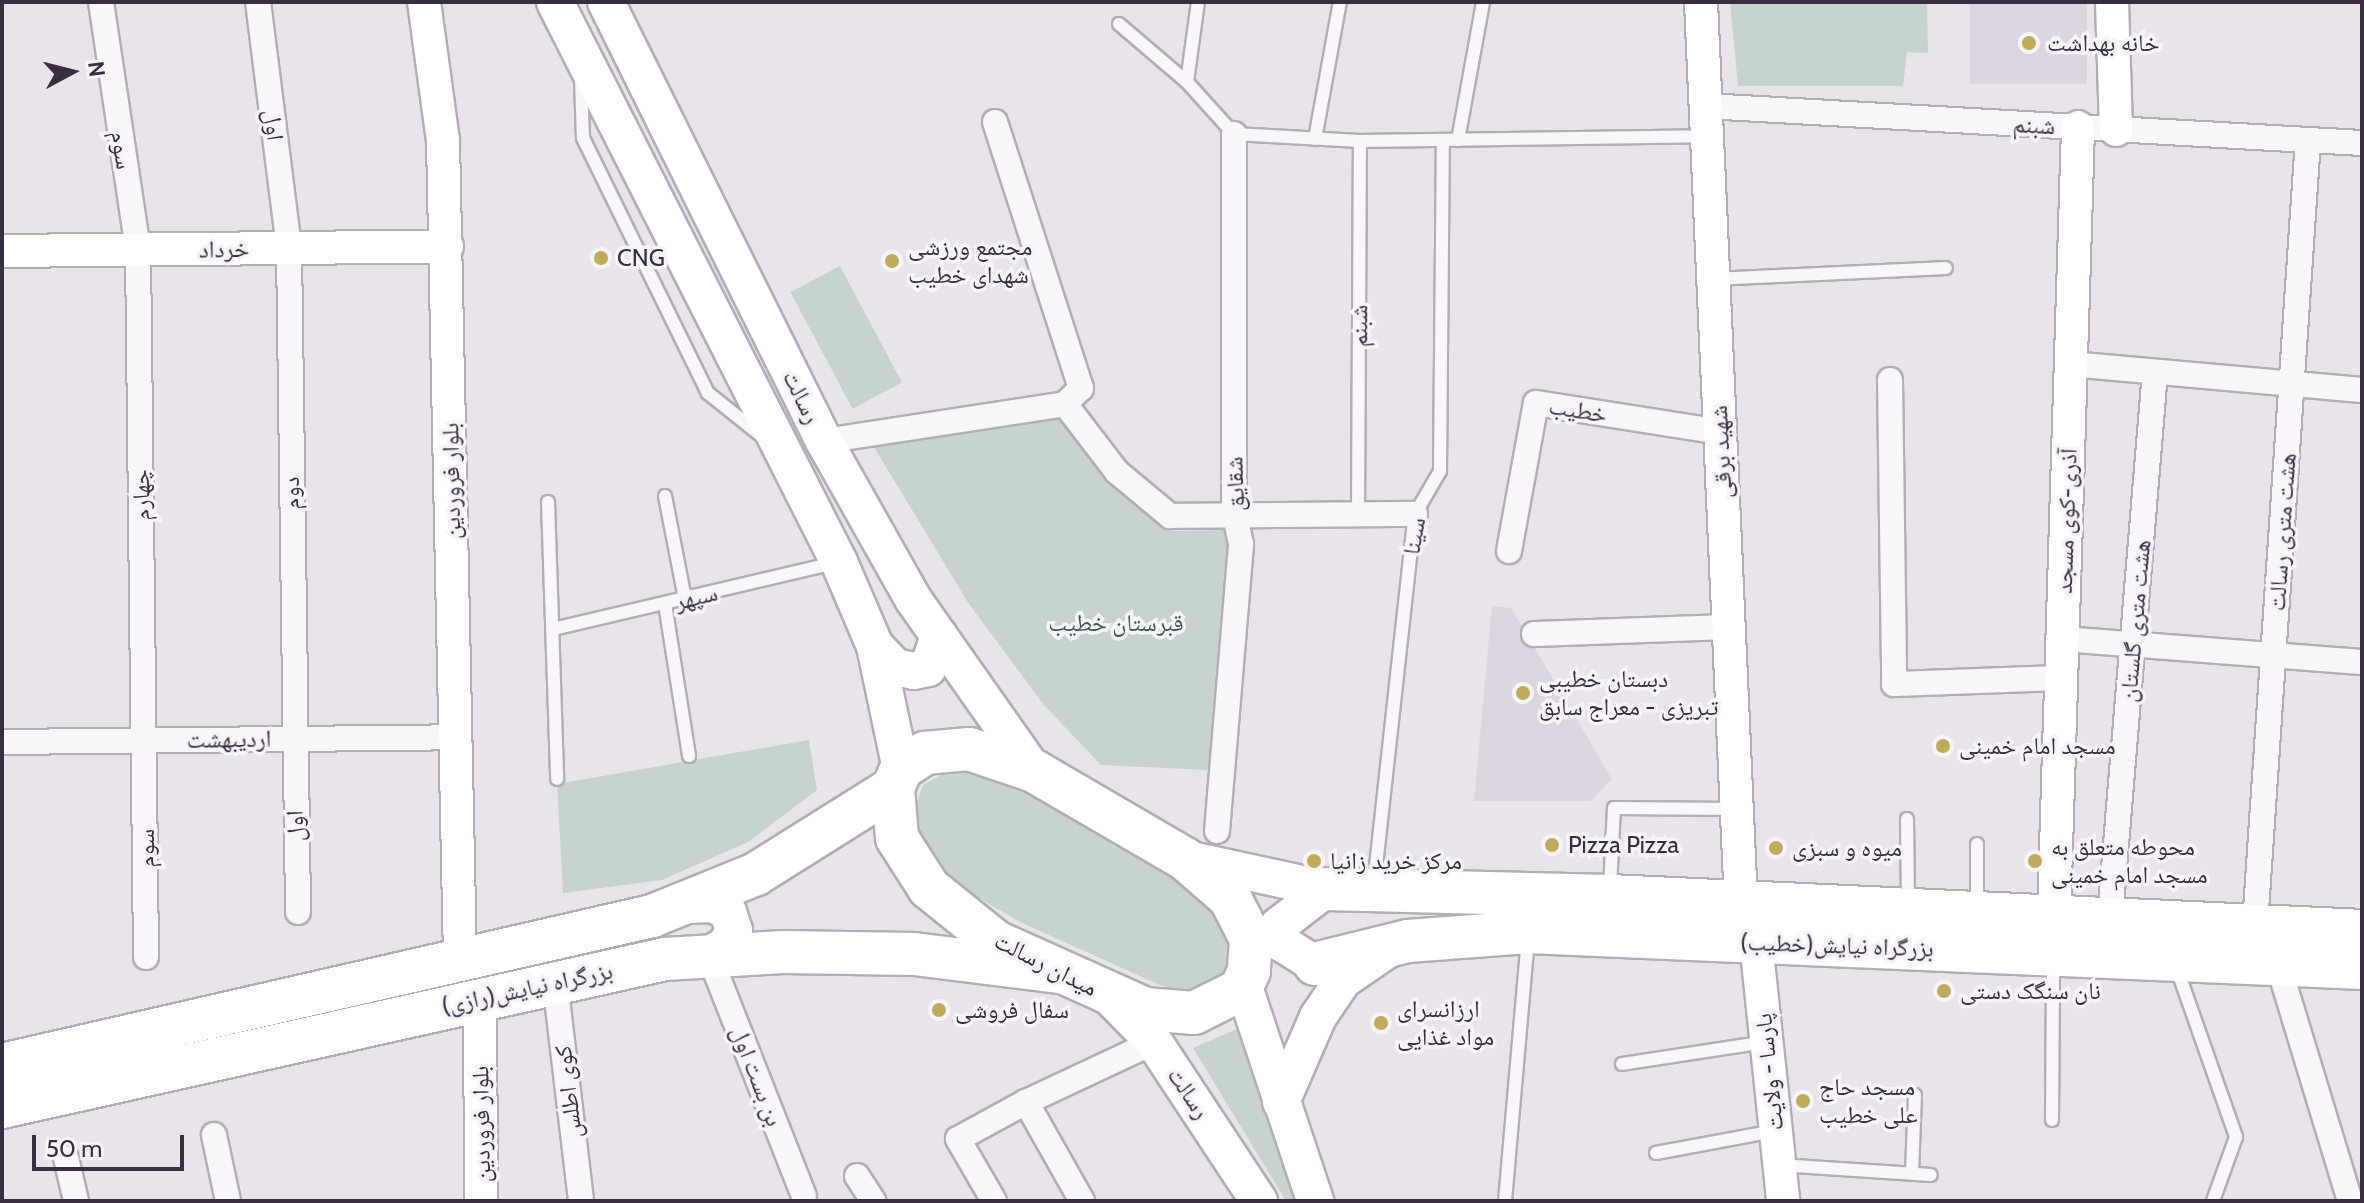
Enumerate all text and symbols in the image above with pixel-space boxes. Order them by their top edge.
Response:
place label: خانه بهداشت [2047,29,2159,57]
north arrow [32,32,112,112]
marker: خانه بهداشت [2018,32,2040,54]
text: N [82,60,111,78]
street label: اول [258,108,290,142]
street label: شبنم [2012,110,2056,140]
street label: سوم [105,129,139,171]
place label: مجتمع ورزشی شهدای خطیب [908,233,1032,289]
street label: خرداد [198,234,250,264]
place label: CNG [617,244,665,272]
marker: CNG [592,249,610,267]
marker: مجتمع ورزشی شهدای خطیب [883,252,901,270]
street label: شبنم [1345,305,1373,347]
street label: رسالت [777,366,827,428]
street label: خطیب [1547,391,1609,429]
street label: شهید برقی [1704,405,1738,499]
street label: بلوار فروردین [436,422,466,540]
street label: آذری-کوی مسجد [2049,448,2083,594]
street label: هشت متری رسالت [2262,452,2302,612]
street label: شقایق [1220,456,1250,512]
street label: چهارم [126,469,156,521]
street label: دوم [277,477,305,509]
street label: سینا [1397,515,1431,557]
street label: هشت متری گلستان [2114,538,2156,704]
street label: سپهر [672,578,720,616]
park label: قبرستان خطیب [1048,609,1184,637]
place label: دبستان خطیبی تبریزی - معراج سابق [1539,665,1718,721]
marker: دبستان خطیبی تبریزی - معراج سابق [1514,684,1532,702]
street label: اردیبهشت [186,724,272,754]
place label: مسجد امام خمینی [1959,732,2116,760]
marker: مسجد امام خمینی [1934,737,1952,755]
street label: اول [280,810,310,842]
street label: سوم [132,829,160,867]
place label: Pizza Pizza [1568,831,1679,859]
place label: محوطه متعلق به مسجد امام خمینی [2051,833,2208,889]
place label: میوه و سبزی [1792,834,1902,862]
marker: Pizza Pizza [1543,836,1561,854]
marker: میوه و سبزی [1767,839,1785,857]
place label: مرکز خرید زانیا [1330,847,1462,875]
marker: مرکز خرید زانیا [1305,852,1323,870]
marker: محوطه متعلق به مسجد امام خمینی [2026,852,2044,870]
street label: میدان رسالت [990,926,1102,1002]
street label: بزرگراه نیایش(خطیب) [1740,927,1934,963]
street label: بزرگراه نیایش(رازی) [439,956,615,1020]
place label: نان سنگک دستی [1960,977,2101,1005]
marker: نان سنگک دستی [1935,982,1953,1000]
place label: ارزانسرای مواد غذایی [1397,995,1494,1051]
place label: سفال فروشی [955,996,1069,1024]
marker: سفال فروشی [930,1001,948,1019]
street label: پارسا - ولایت [1749,1012,1789,1132]
marker: ارزانسرای مواد غذایی [1372,1014,1390,1032]
street label: بن بست اول [725,1022,789,1130]
street label: کوی اطلس [548,1044,588,1140]
street label: رسالت [1161,1062,1217,1124]
street label: بلوار فروردین [466,1065,496,1183]
place label: مسجد حاج علی خطیب [1819,1073,1917,1129]
marker: مسجد حاج علی خطیب [1794,1092,1812,1110]
scale bar [36,1119,188,1169]
text: 50 m [46,1134,102,1163]

